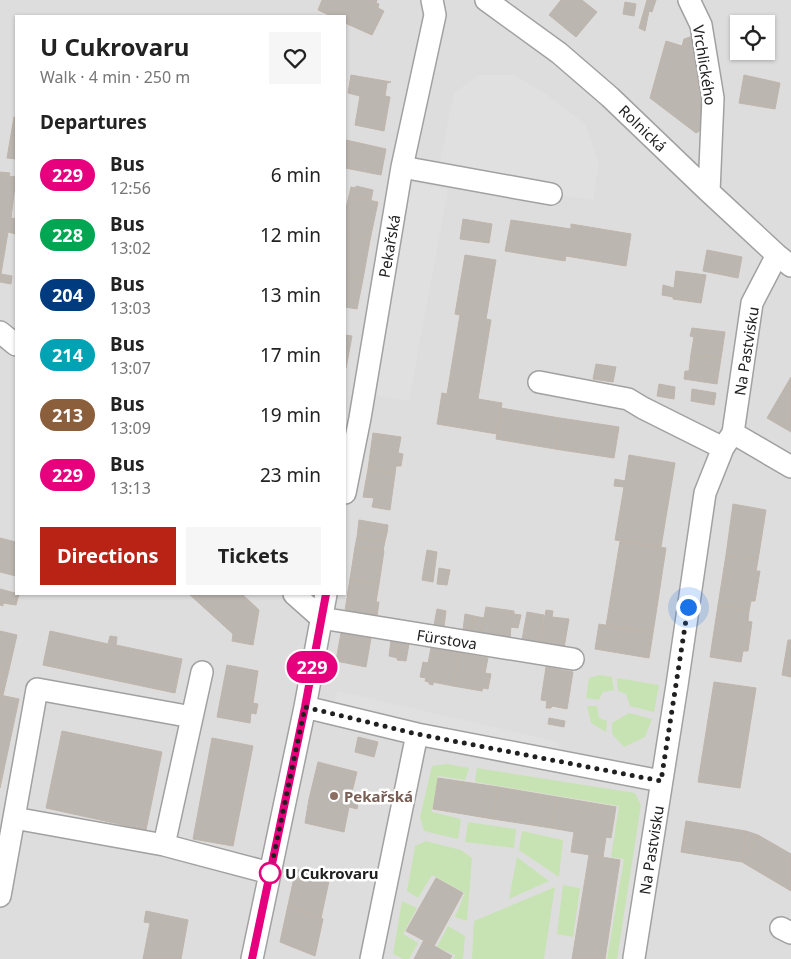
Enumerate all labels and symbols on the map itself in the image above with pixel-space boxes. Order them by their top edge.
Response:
street label: Vrchlického [689,23,721,107]
street label: Rolnická [615,100,671,156]
street label: Pekařská [374,213,404,279]
street label: Na Pastvisku [729,305,763,397]
your location [676,595,701,620]
street label: Fürstova [415,624,479,654]
line badge: 229 [283,651,341,683]
place label: Pekařská [344,786,413,806]
marker: Pekařská [328,790,340,802]
street label: Na Pastvisku [634,804,668,896]
marker: U Cukrovaru [259,862,281,884]
place label: U Cukrovaru [285,863,378,883]

